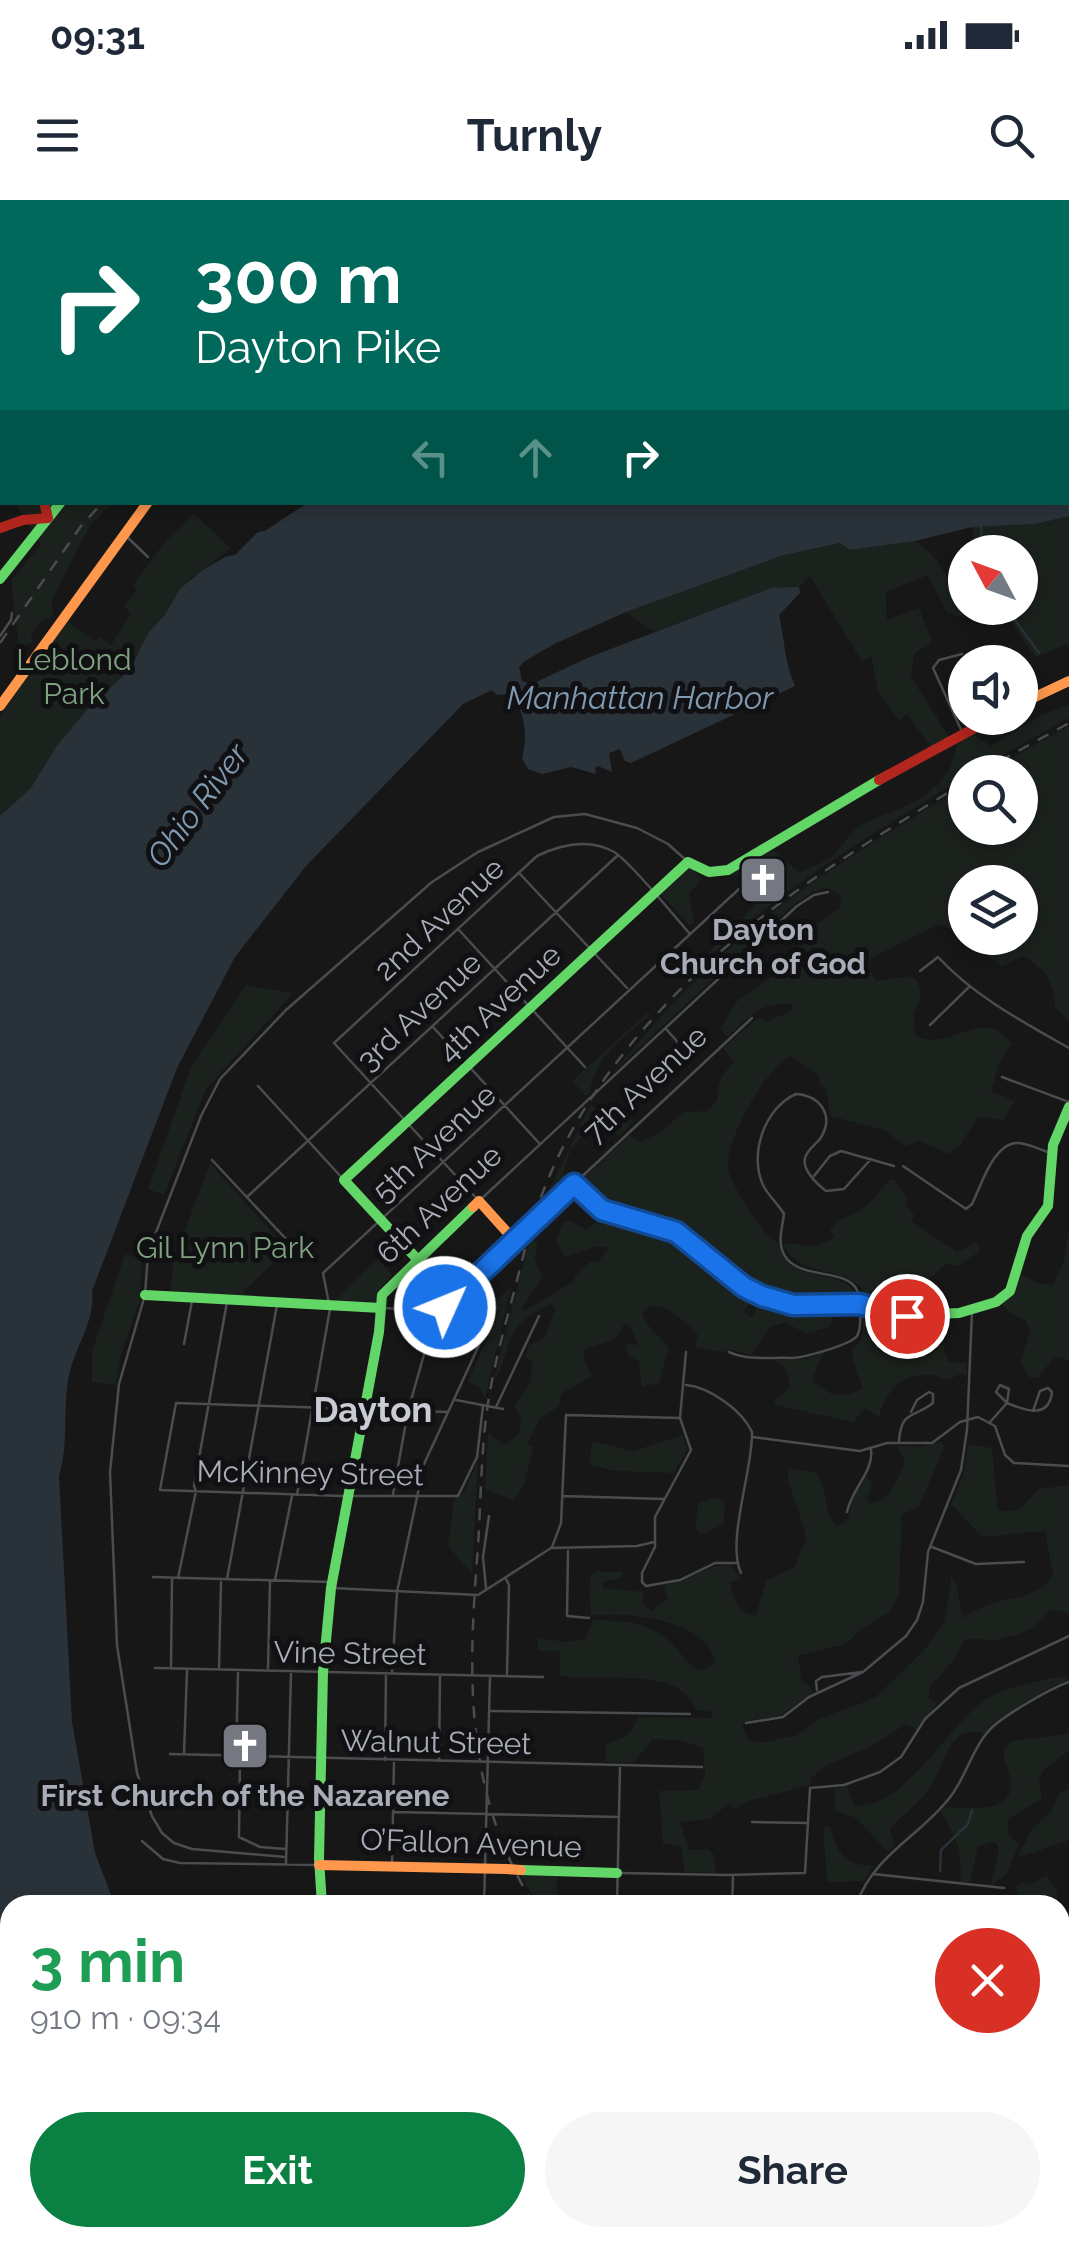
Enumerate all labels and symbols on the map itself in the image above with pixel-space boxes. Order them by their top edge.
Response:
north arrow [948,535,1038,625]
park label: Leblond Park [16,642,132,711]
water label: Manhattan Harbor [507,679,774,716]
water label: Ohio River [139,735,256,874]
street label: 2nd Avenue [367,850,511,988]
church icon: Dayton Church of God [737,854,789,906]
place label: Dayton Church of God [660,912,866,981]
street label: 4th Avenue [430,937,568,1069]
street label: 3rd Avenue [350,945,488,1077]
street label: 7th Avenue [576,1018,714,1150]
street label: 5th Avenue [365,1077,503,1209]
street label: 6th Avenue [369,1137,509,1271]
park label: Gil Lynn Park [136,1230,314,1265]
position arrow [393,1255,497,1359]
pin [865,1274,950,1359]
district label: Dayton [313,1389,433,1430]
street label: McKinney Street [196,1454,424,1492]
street label: Vine Street [273,1634,427,1672]
church icon: First Church of the Nazarene [219,1720,271,1772]
street label: Walnut Street [340,1723,532,1761]
place label: First Church of the Nazarene [41,1778,449,1813]
street label: O’Fallon Avenue [360,1822,582,1864]

